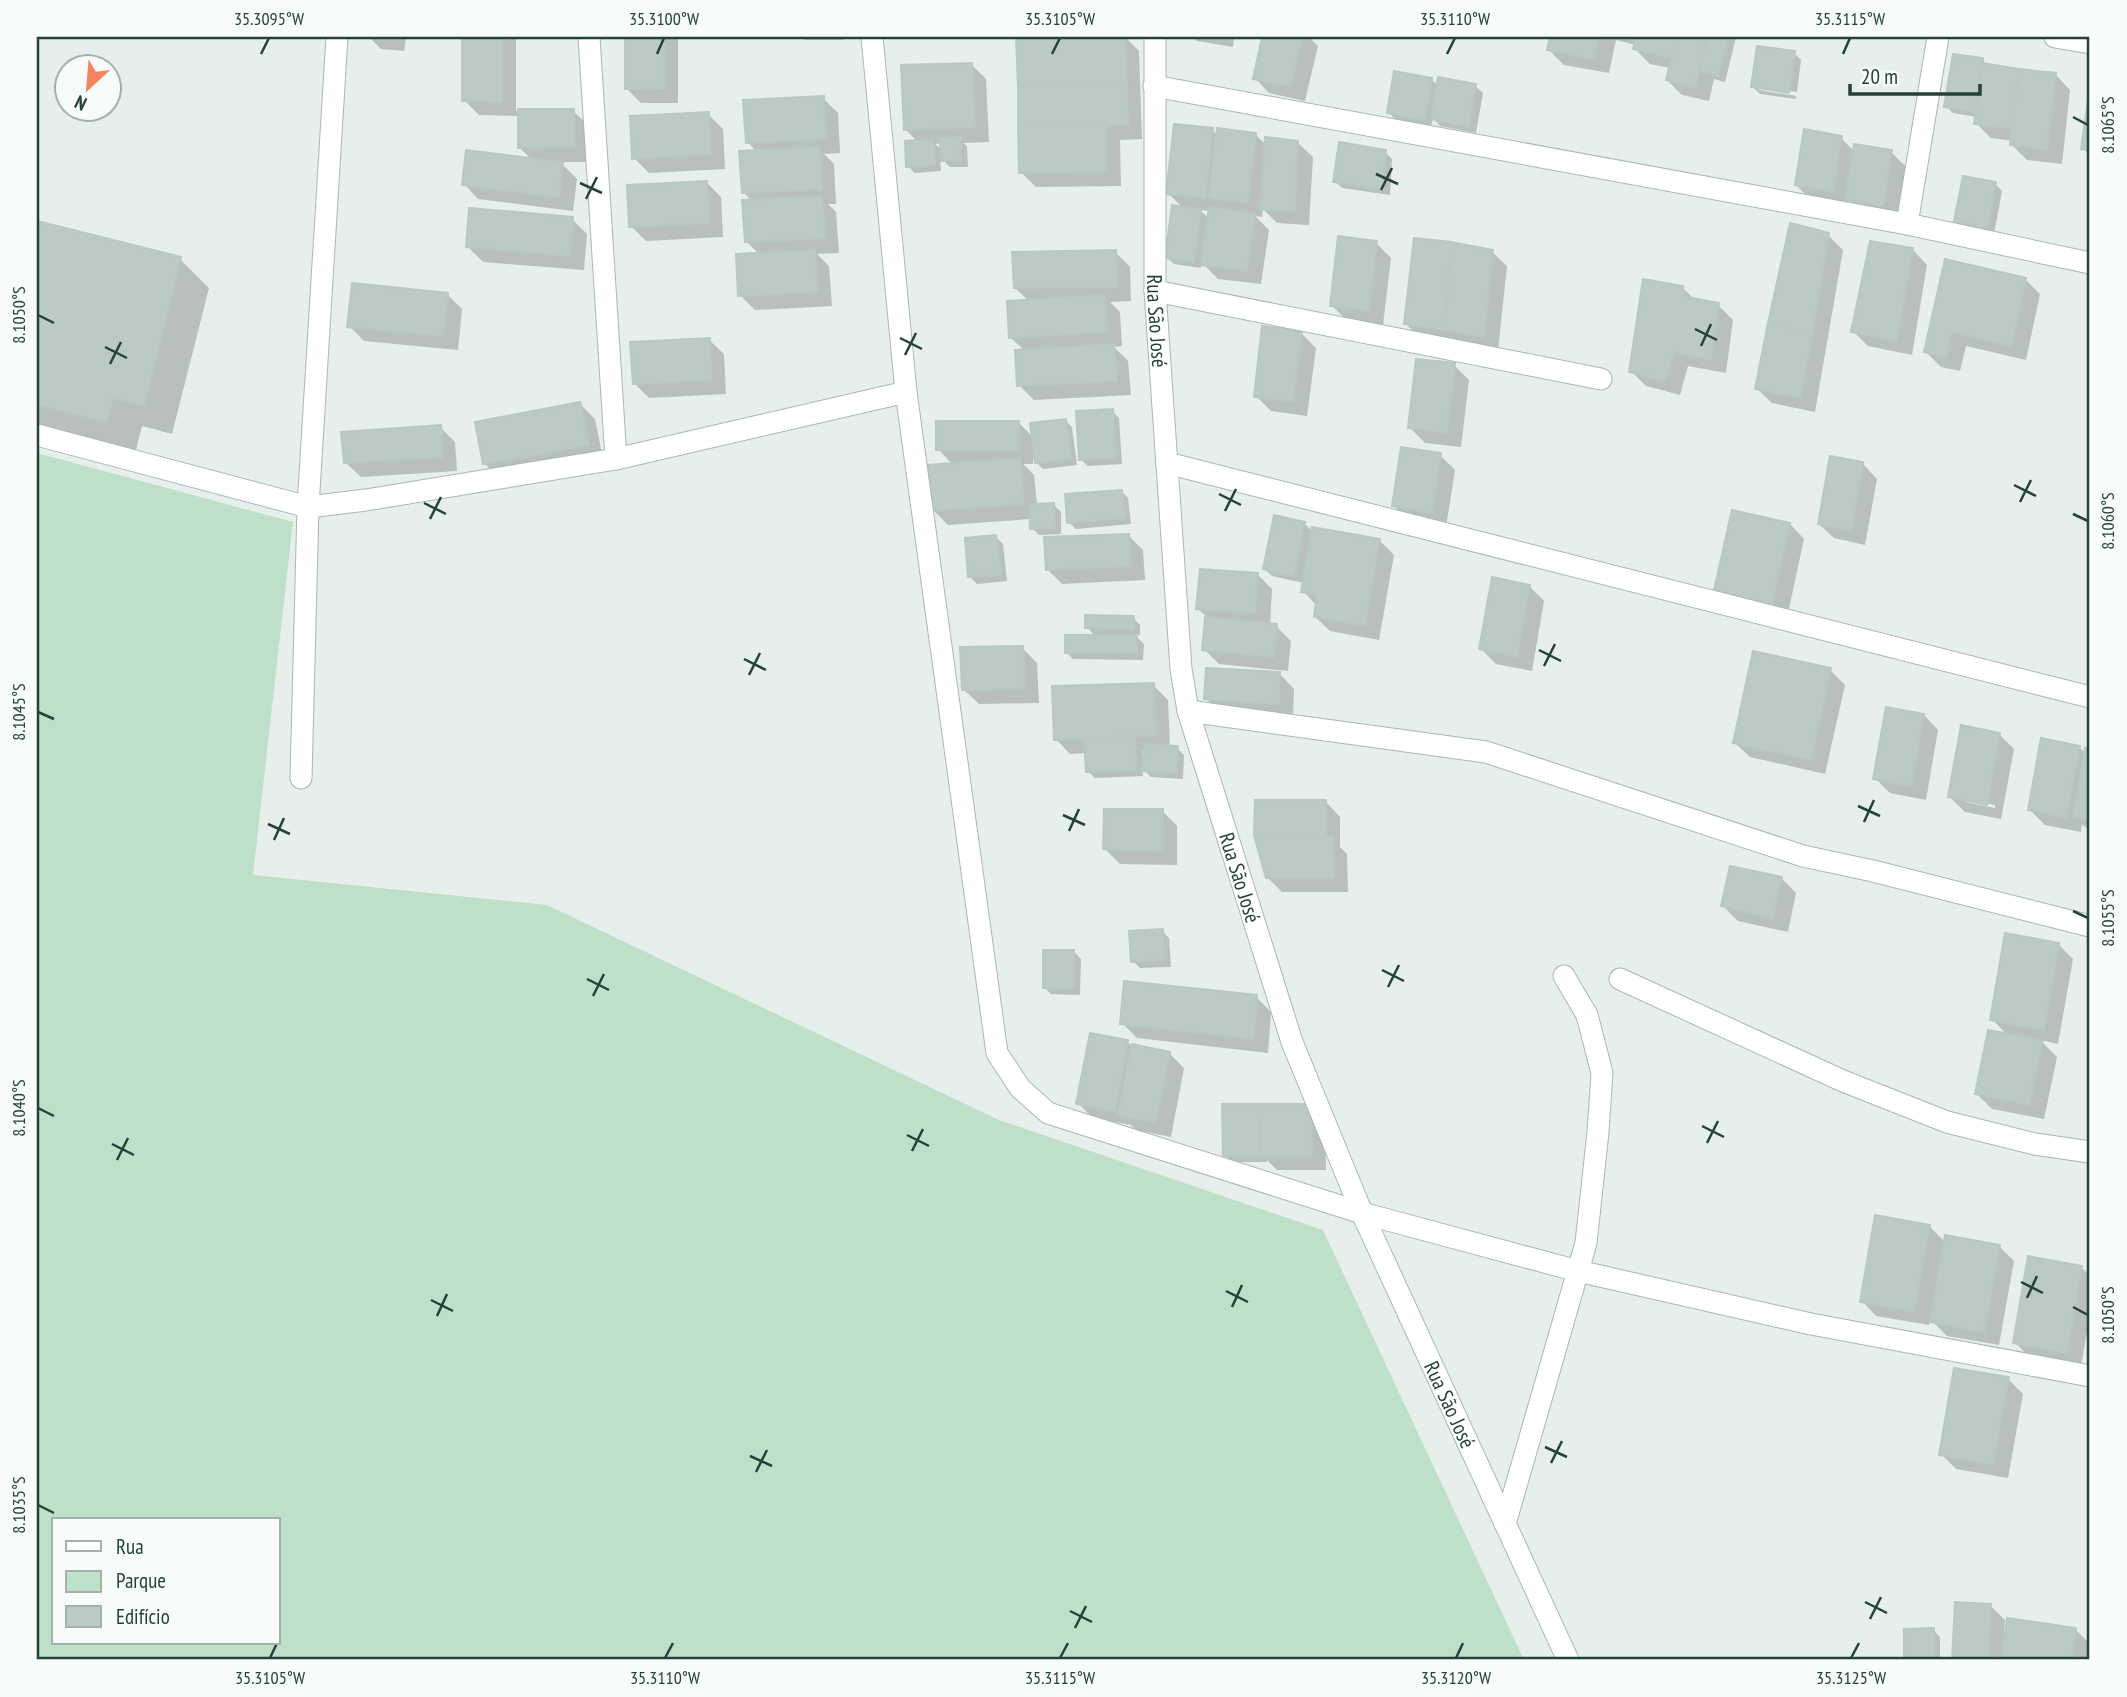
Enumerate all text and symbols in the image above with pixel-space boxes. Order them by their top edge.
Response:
text: 35.3095°W [234,7,304,30]
text: 35.3100°W [629,7,699,30]
text: 35.3105°W [1025,7,1095,30]
text: 35.3110°W [1420,7,1490,30]
text: 35.3115°W [1815,7,1885,30]
north arrow [52,52,122,122]
scale bar [1850,52,1980,96]
text: 20 m [1861,63,1898,90]
text: N [71,90,90,116]
text: 8.1065°S [2096,96,2119,154]
street label: Rua São José [1142,275,1174,368]
text: 8.1050°S [7,286,30,344]
text: 8.1060°S [2096,492,2119,550]
text: 8.1045°S [7,683,30,741]
street label: Rua São José [1214,829,1267,926]
text: 8.1055°S [2096,889,2119,947]
text: 8.1040°S [7,1079,30,1137]
text: 8.1050°S [2096,1286,2119,1344]
street label: Rua São José [1419,1357,1482,1452]
text: 8.1035°S [7,1476,30,1534]
legend [52,1518,280,1644]
text: Rua [116,1533,144,1560]
text: Parque [116,1567,166,1594]
text: Edifício [116,1603,170,1630]
text: 35.3105°W [235,1666,305,1689]
text: 35.3110°W [630,1666,700,1689]
text: 35.3115°W [1025,1666,1095,1689]
text: 35.3120°W [1421,1666,1491,1689]
text: 35.3125°W [1816,1666,1886,1689]

